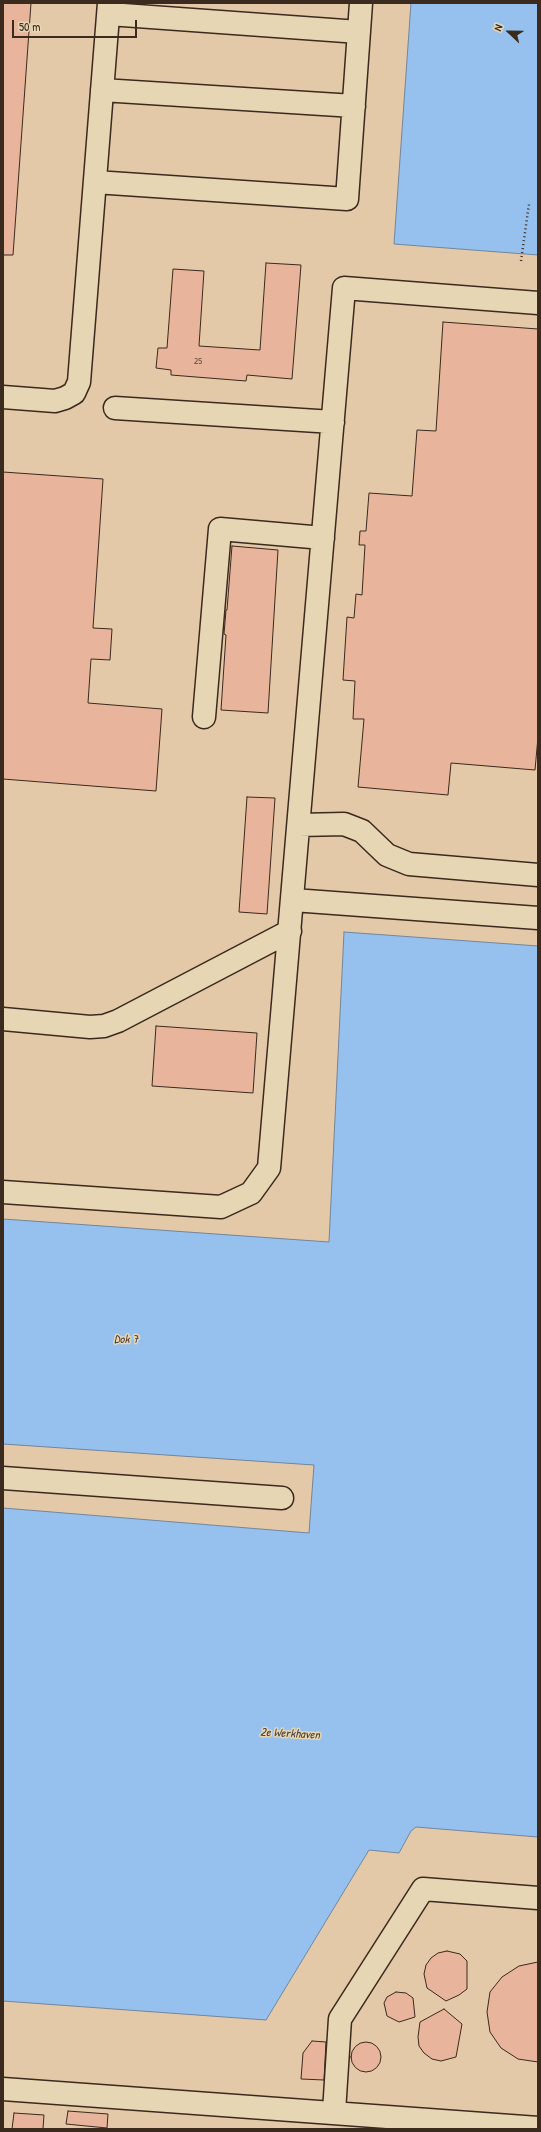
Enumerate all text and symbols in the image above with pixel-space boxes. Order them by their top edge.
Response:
scale bar [14,12,139,38]
north arrow [489,12,529,52]
text: 50 m [19,18,40,35]
text: N [490,22,505,33]
house number: 25 [194,357,202,367]
water label: Dok 7 [114,1333,138,1347]
water label: 2e Werkhaven [260,1725,320,1743]

